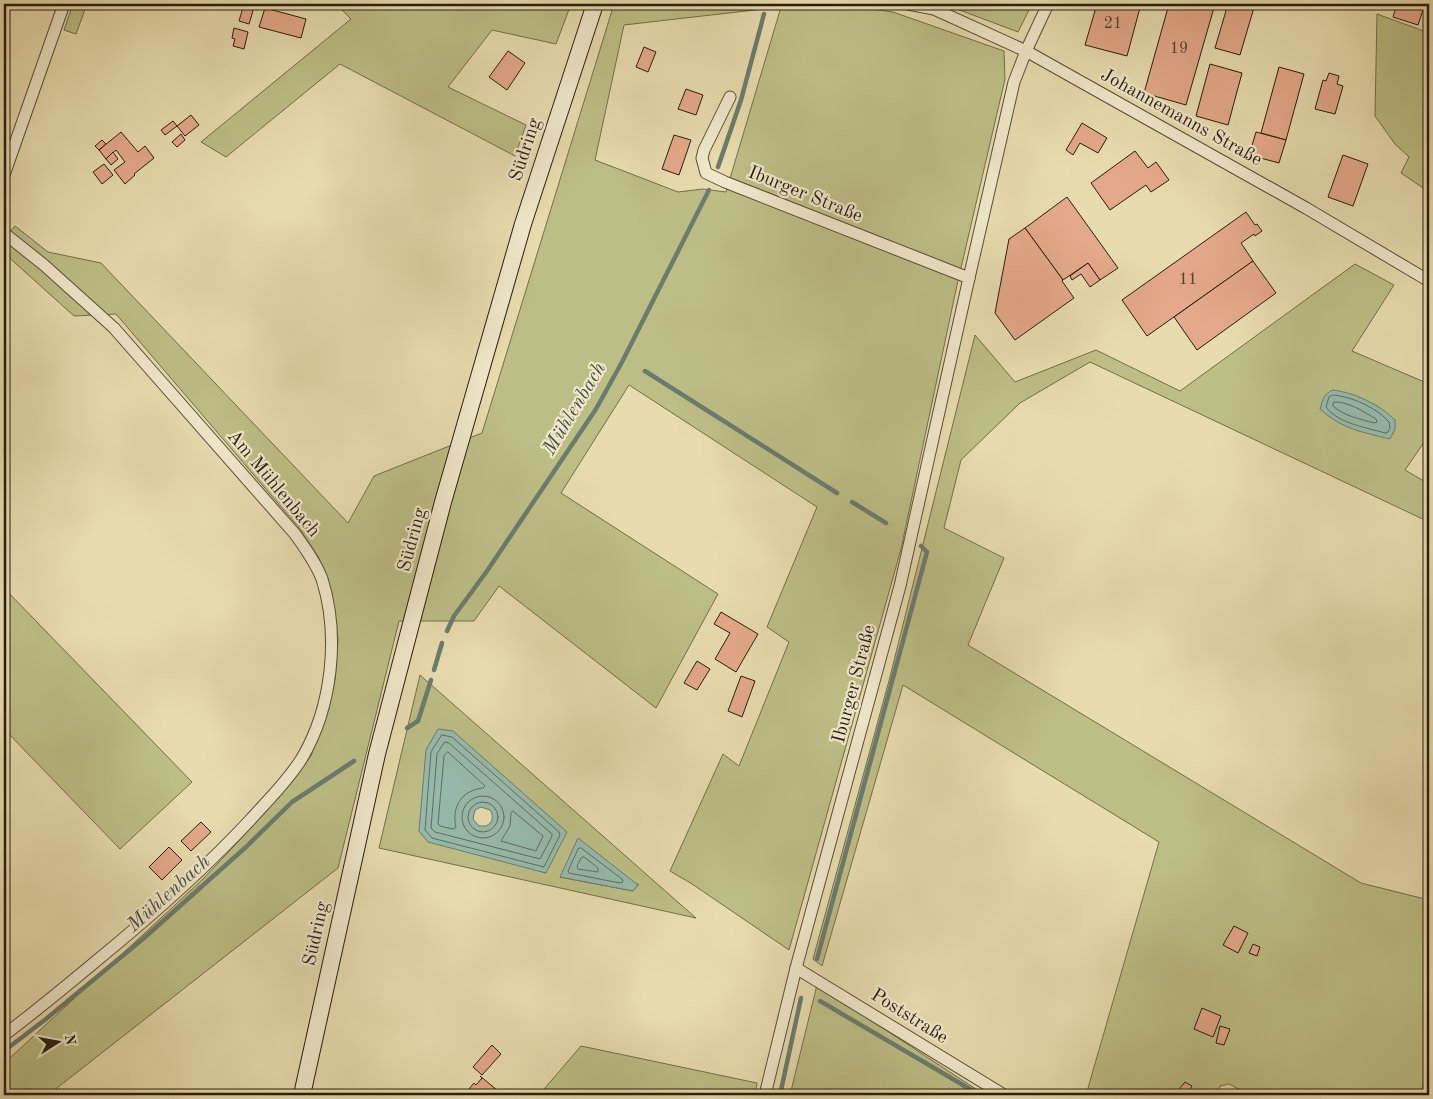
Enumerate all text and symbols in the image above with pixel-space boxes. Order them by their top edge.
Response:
house number: 21 [1104,16,1122,32]
house number: 19 [1170,41,1188,57]
street label: Johannemanns Straße [1097,66,1265,170]
street label: Südring [507,115,545,184]
street label: Iburger Straße [745,163,865,227]
house number: 11 [1179,272,1197,288]
water label: Mühlenbach [539,359,610,460]
street label: Am Mühlenbach [223,427,323,541]
street label: Südring [395,505,431,574]
street label: Iburger Straße [830,623,880,745]
water label: Mühlenbach [123,852,214,937]
street label: Südring [301,899,333,968]
street label: Poststraße [867,986,951,1048]
north arrow [32,1016,82,1066]
text: N [62,1033,78,1047]

